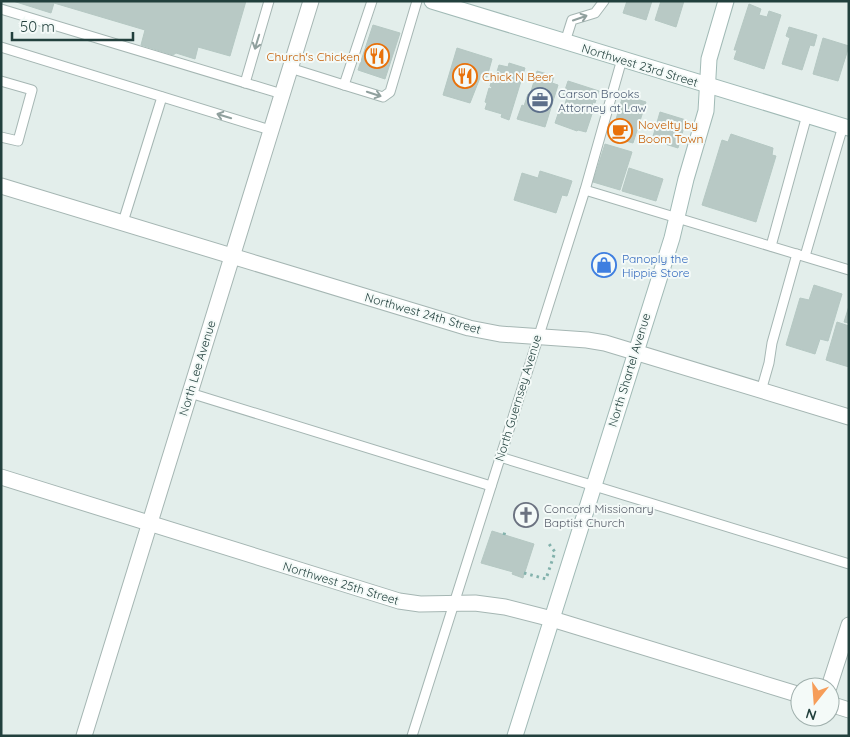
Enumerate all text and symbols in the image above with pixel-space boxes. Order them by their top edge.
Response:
scale bar [12,10,134,42]
one-way arrow [572,13,587,22]
text: 50 m [20,17,55,36]
one-way arrow [251,34,261,50]
street label: Northwest 23rd Street [580,40,700,90]
restaurant icon: Church's Chicken [364,43,390,69]
place label: Church's Chicken [267,49,360,64]
restaurant icon: Chick N Beer [452,63,478,89]
place label: Chick N Beer [482,69,554,84]
place label: Carson Brooks Attorney at Law [558,86,647,115]
office icon: Carson Brooks Attorney at Law [527,87,553,113]
one-way arrow [366,90,382,100]
one-way arrow [217,111,232,120]
place label: Novelty by Boom Town [638,117,704,146]
cafe icon: Novelty by Boom Town [607,118,633,144]
place label: Panoply the Hippie Store [622,251,690,280]
shop icon: Panoply the Hippie Store [591,252,617,278]
street label: Northwest 24th Street [363,289,483,337]
street label: North Shartel Avenue [605,311,653,429]
street label: North Lee Avenue [175,318,219,418]
street label: North Guernsey Avenue [492,333,544,463]
place label: Concord Missionary Baptist Church [544,501,654,530]
church icon: Concord Missionary Baptist Church [513,502,539,528]
street label: Northwest 25th Street [281,558,401,608]
north arrow [790,677,840,727]
text: N [804,704,819,725]

